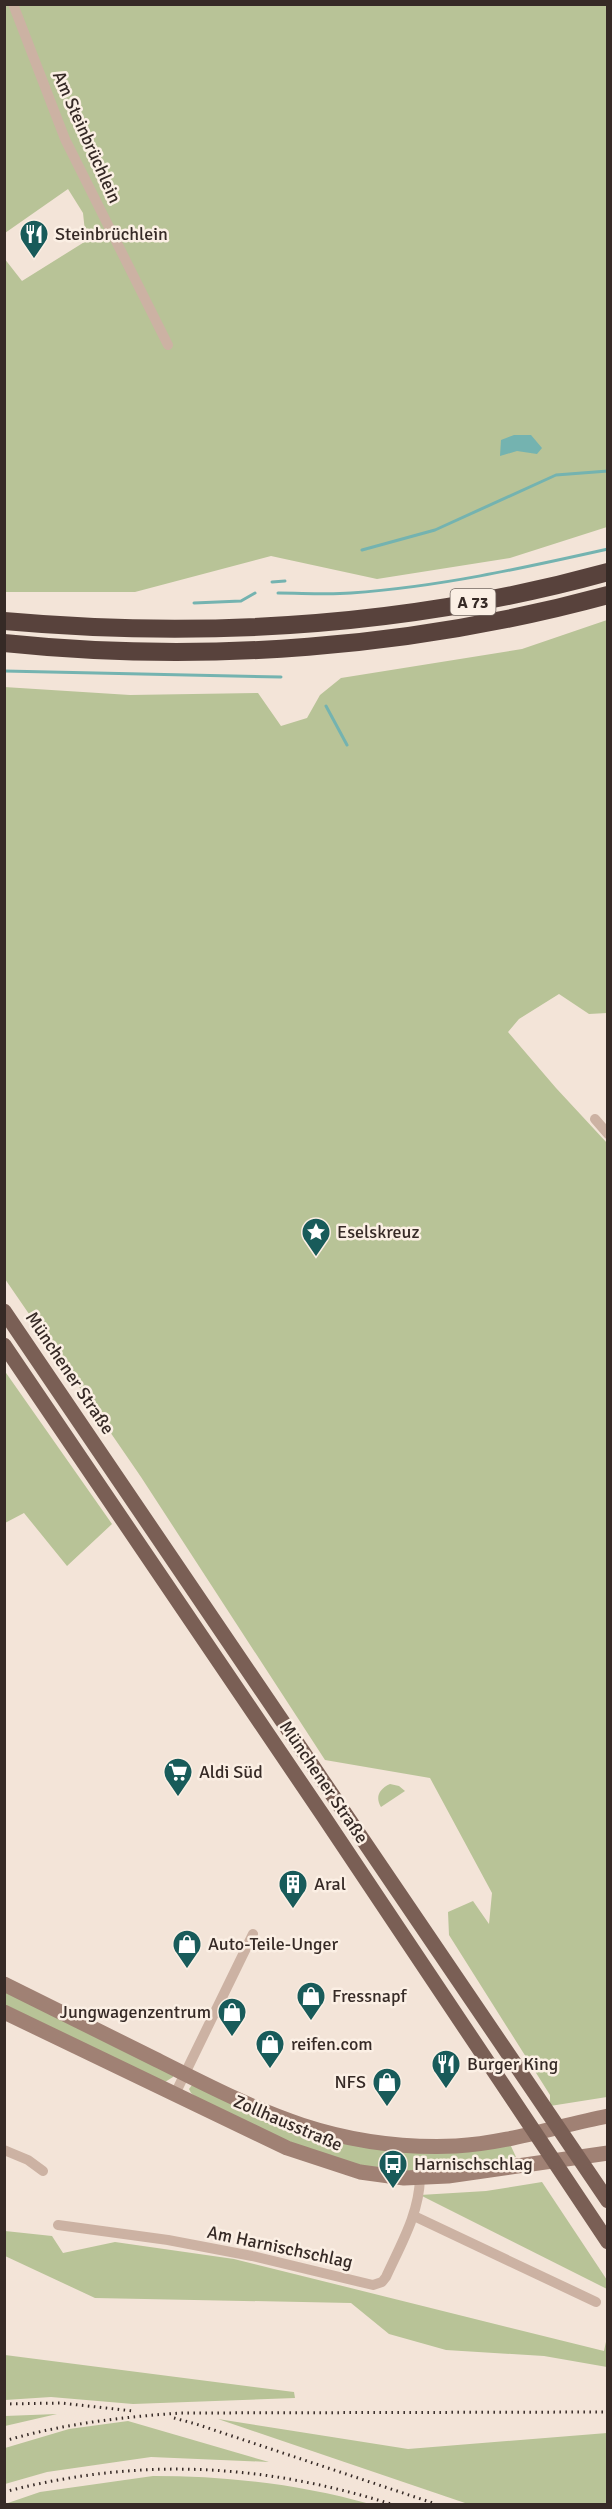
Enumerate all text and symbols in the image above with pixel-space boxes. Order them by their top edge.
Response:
street label: Am Steinbrüchlein [48,68,126,206]
restaurant icon: Steinbrüchlein [18,218,50,260]
place label: Steinbrüchlein [55,223,168,245]
road number: A 73 [450,589,496,615]
place icon: Eselskreuz [300,1216,332,1258]
place label: Eselskreuz [337,1221,419,1243]
street label: Münchener Straße [21,1308,119,1438]
street label: Münchener Straße [275,1717,373,1847]
supermarket icon: Aldi Süd [162,1756,194,1798]
place label: Aldi Süd [199,1761,263,1783]
building icon: Aral [277,1868,309,1910]
place label: Aral [314,1873,346,1895]
shop icon: Auto-Teile-Unger [171,1928,203,1970]
place label: Auto-Teile-Unger [208,1933,339,1955]
shop icon: Fressnapf [295,1980,327,2022]
place label: Fressnapf [332,1985,408,2007]
shop icon: Jungwagenzentrum [216,1996,248,2038]
place label: Jungwagenzentrum [60,2001,211,2023]
shop icon: reifen.com [254,2028,286,2070]
place label: reifen.com [291,2033,373,2055]
restaurant icon: Burger King [430,2048,462,2090]
place label: Burger King [467,2053,558,2075]
shop icon: NFS [371,2066,403,2108]
place label: NFS [334,2071,366,2093]
street label: Zollhausstraße [230,2090,346,2156]
bus stop icon: Harnischschlag [377,2148,409,2190]
place label: Harnischschlag [414,2153,533,2175]
street label: Am Harnischschlag [205,2221,355,2273]

